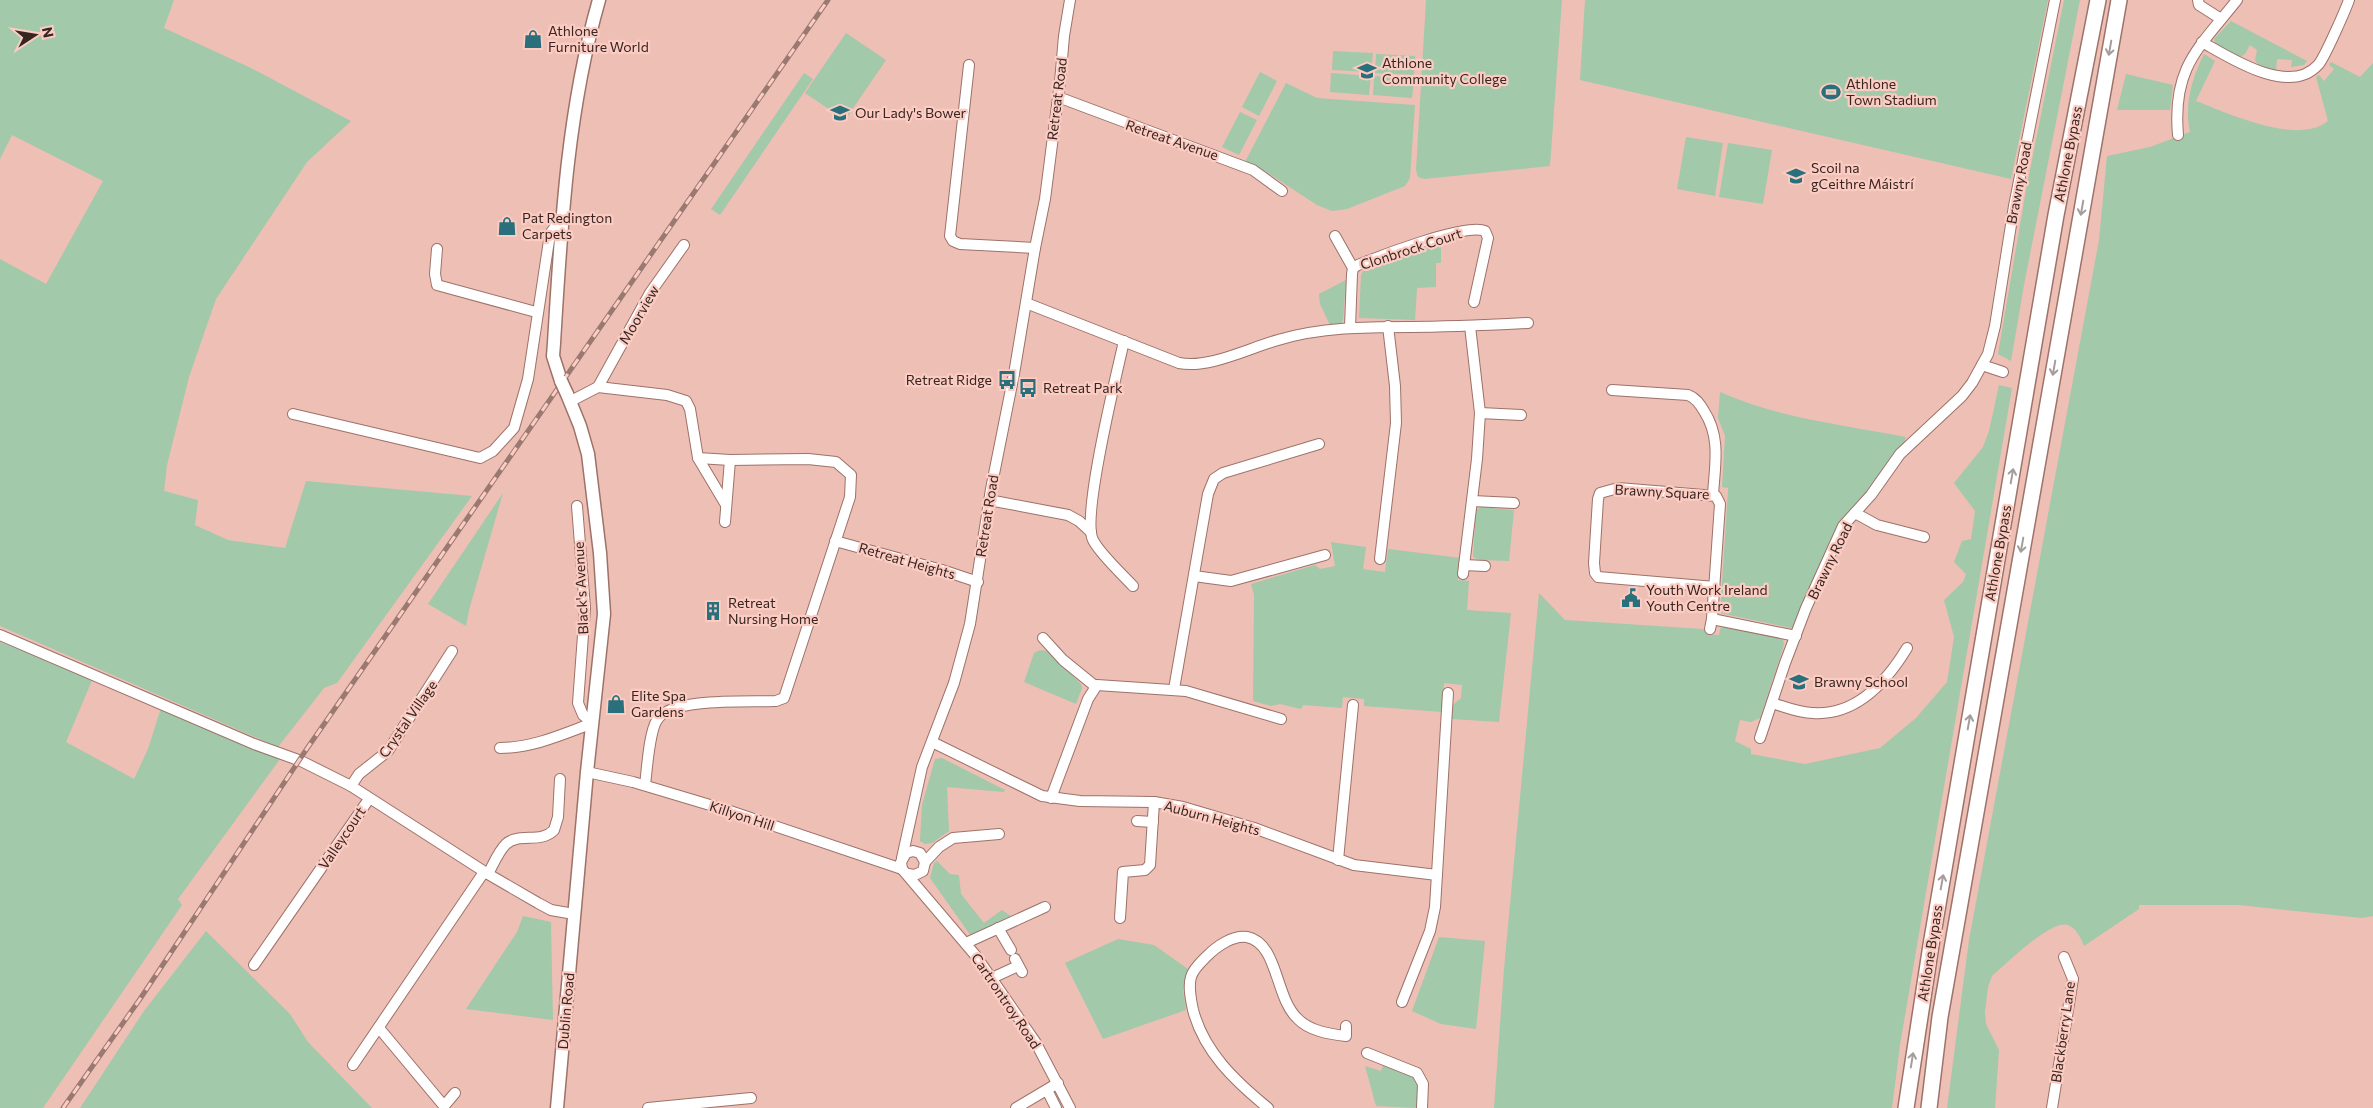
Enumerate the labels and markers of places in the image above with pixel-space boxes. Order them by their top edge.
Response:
place label: Athlone Furniture World [548,22,649,55]
shop icon: Athlone Furniture World [522,28,544,50]
place label: Athlone Community College [1382,54,1507,87]
school or university icon: Athlone Community College [1356,60,1378,82]
place label: Athlone Town Stadium [1846,75,1937,108]
sports icon: Athlone Town Stadium [1820,81,1842,103]
school or university icon: Our Lady's Bower [829,102,851,124]
place label: Our Lady's Bower [855,104,967,121]
place label: Scoil na gCeithre Máistrí [1811,159,1914,192]
school or university icon: Scoil na gCeithre Máistrí [1785,165,1807,187]
place label: Pat Redington Carpets [522,209,612,242]
shop icon: Pat Redington Carpets [496,215,518,237]
bus stop icon: Retreat Ridge [996,369,1018,391]
place label: Retreat Ridge [906,371,992,388]
bus stop icon: Retreat Park [1017,377,1039,399]
place label: Retreat Park [1043,379,1123,396]
place label: Youth Work Ireland Youth Centre [1646,581,1768,614]
public building icon: Youth Work Ireland Youth Centre [1620,587,1642,609]
place label: Retreat Nursing Home [728,594,818,627]
building icon: Retreat Nursing Home [702,600,724,622]
school or university icon: Brawny School [1788,671,1810,693]
place label: Brawny School [1814,673,1908,690]
place label: Elite Spa Gardens [631,687,686,720]
shop icon: Elite Spa Gardens [605,693,627,715]

